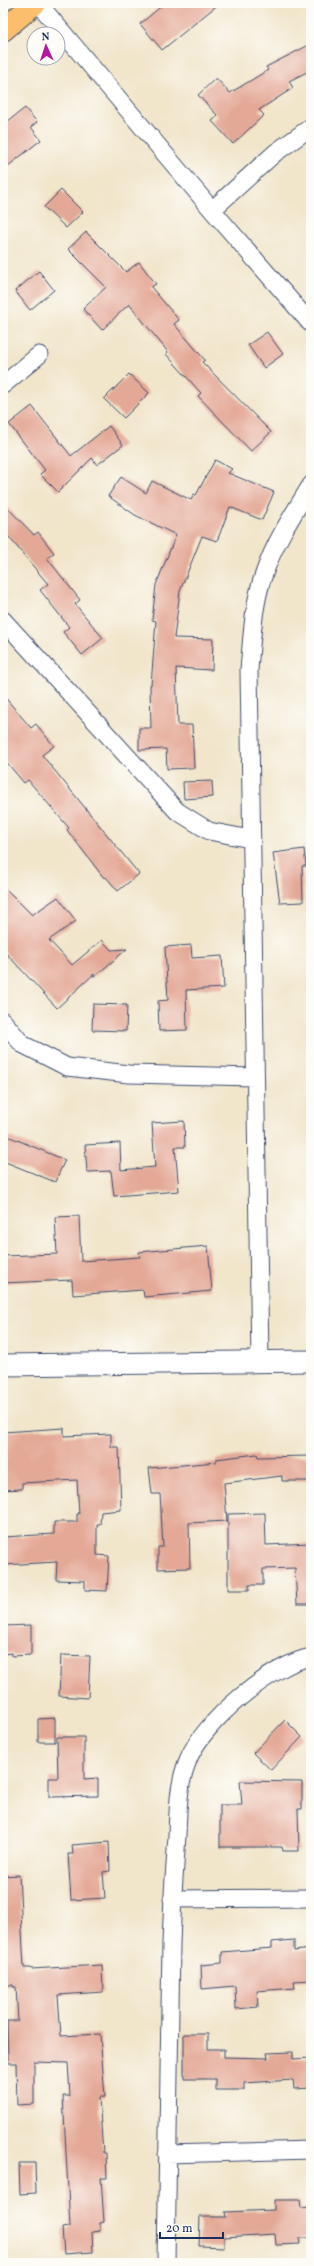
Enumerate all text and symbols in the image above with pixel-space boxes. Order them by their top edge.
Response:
north arrow [26,26,66,66]
text: N [41,30,50,45]
scale bar [160,2214,223,2240]
text: 20 m [166,2221,193,2237]

